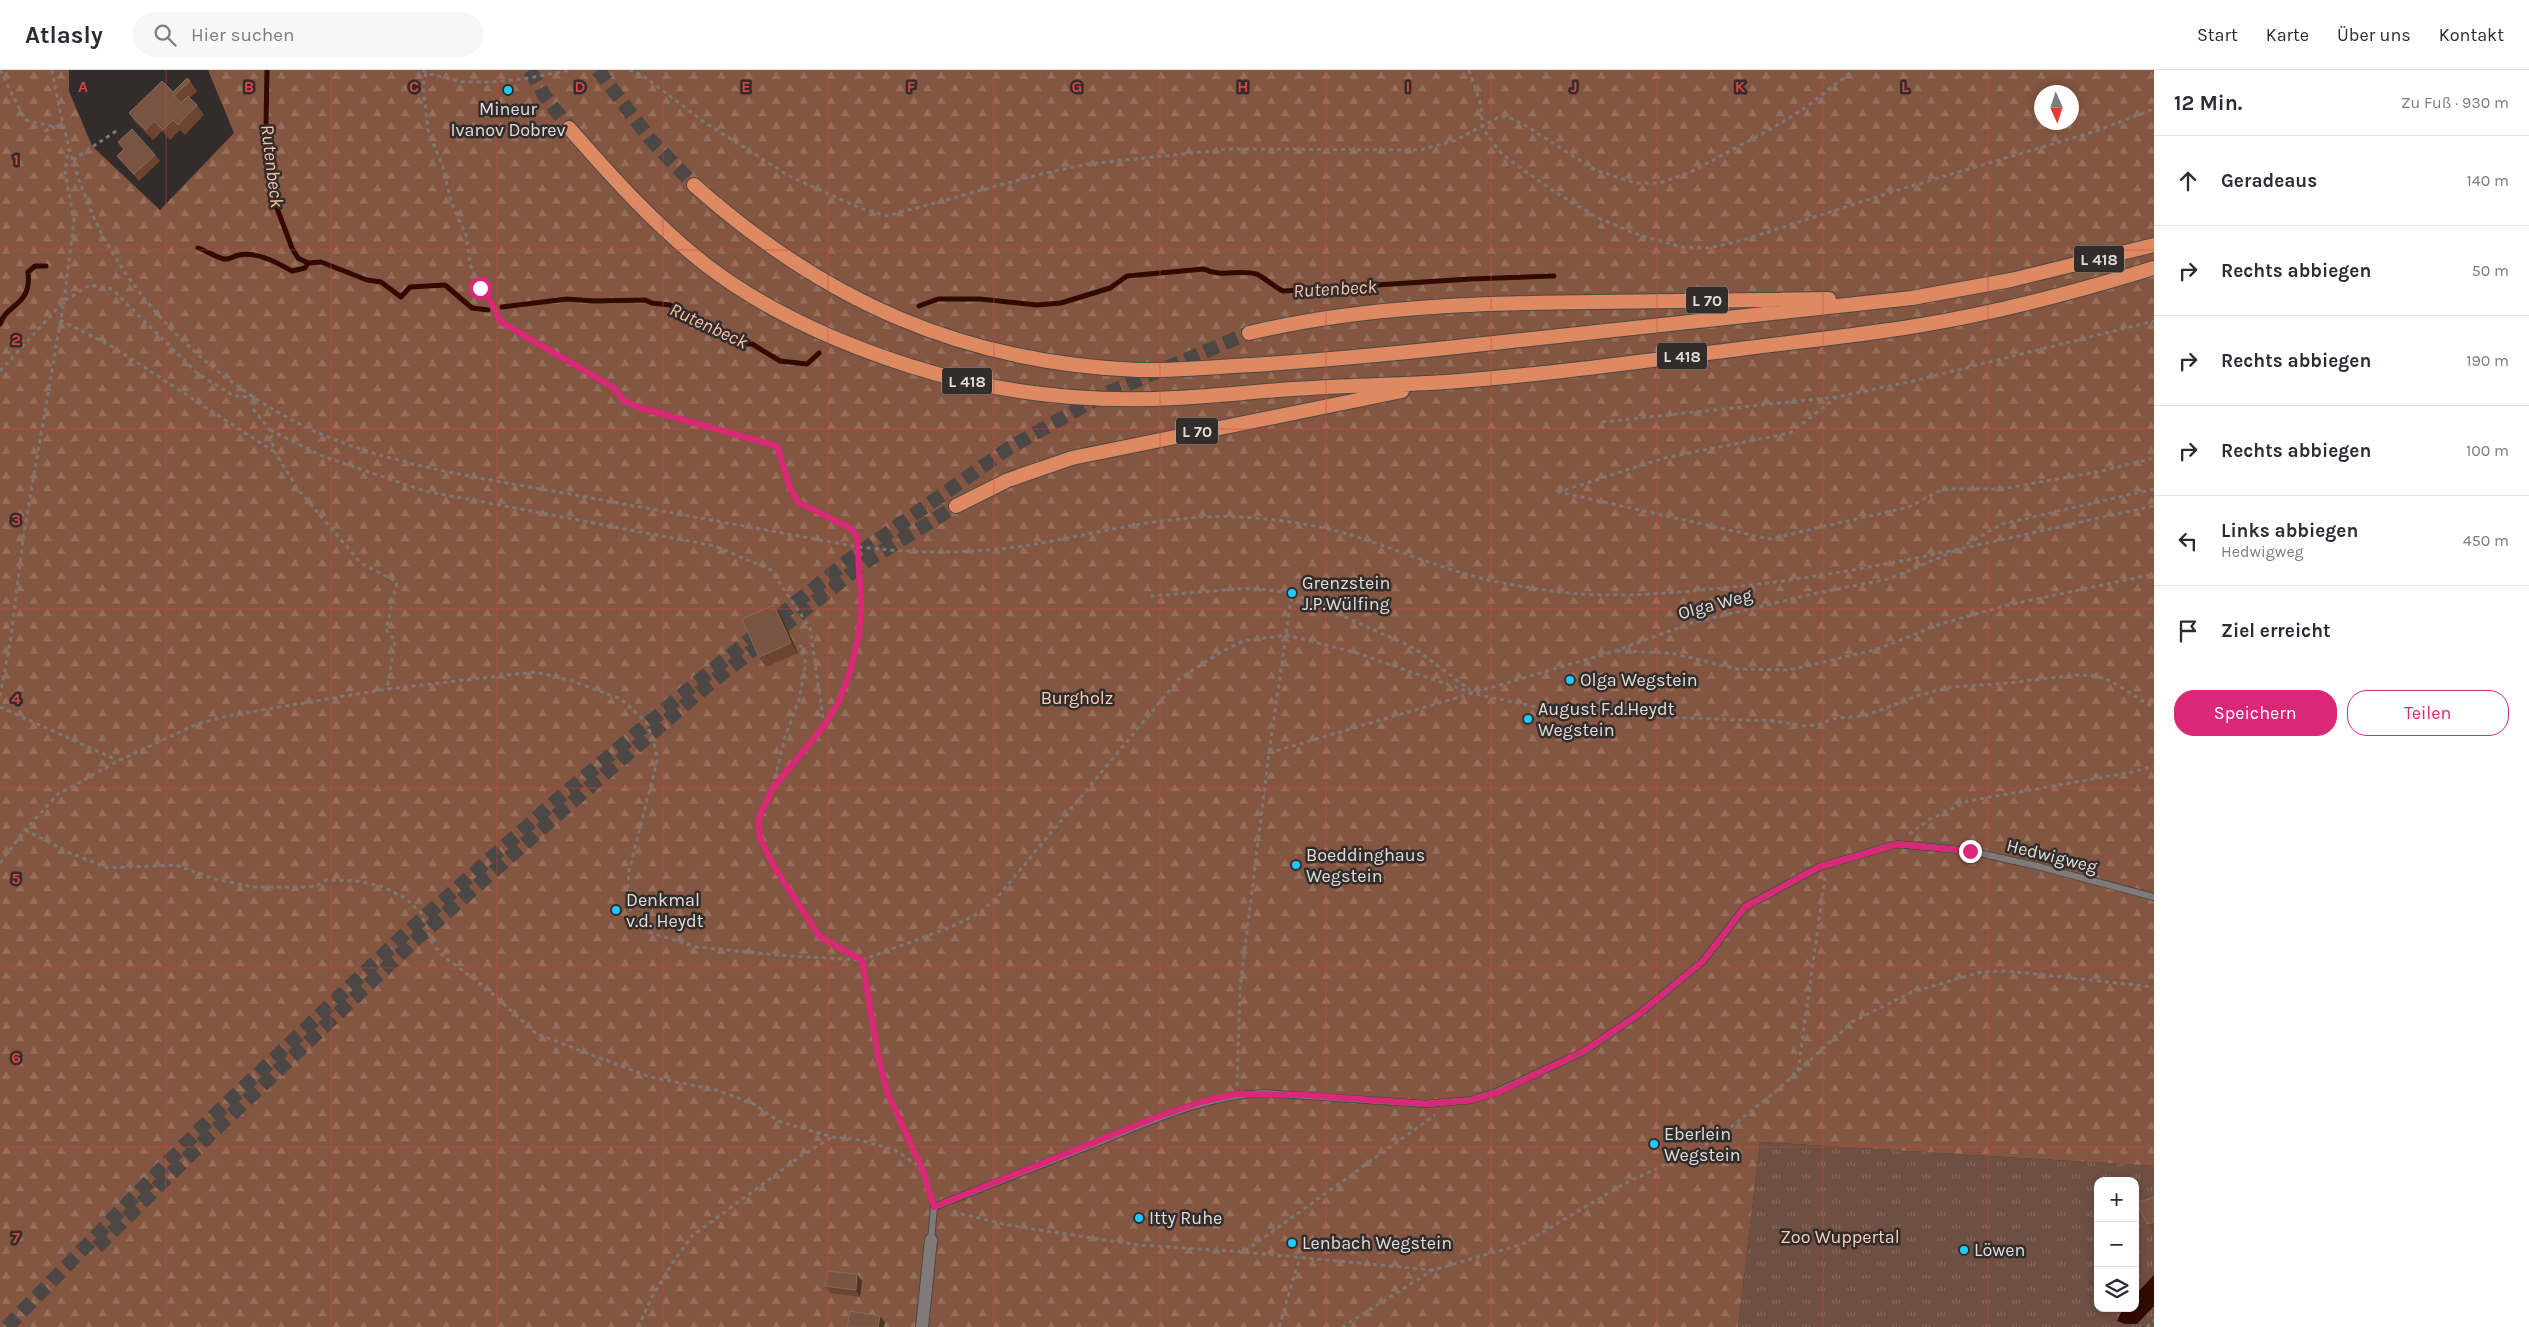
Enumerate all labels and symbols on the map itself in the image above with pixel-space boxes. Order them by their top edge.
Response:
text: A [78,77,88,96]
text: B [244,77,254,96]
text: C [409,77,419,96]
text: D [575,77,586,96]
text: E [741,77,751,96]
text: F [907,77,916,96]
text: G [1072,77,1082,96]
text: H [1237,77,1249,96]
text: I [1406,77,1410,96]
text: J [1570,77,1578,96]
text: K [1735,77,1746,96]
text: L [1901,77,1909,96]
marker: Mineur Ivanov Dobrev [502,84,514,96]
north arrow [2034,85,2079,130]
place label: Mineur Ivanov Dobrev [450,98,566,141]
water label: Rutenbeck [256,123,288,209]
text: 1 [13,150,19,169]
road number: L 418 [2074,245,2124,272]
water label: Rutenbeck [1293,276,1378,302]
route start [469,277,492,300]
road number: L 70 [1686,286,1728,314]
water label: Rutenbeck [666,298,751,354]
text: 2 [11,330,21,349]
road number: L 418 [1657,342,1707,370]
road number: L 418 [942,368,992,394]
road number: L 70 [1176,418,1218,444]
text: 3 [11,510,21,529]
place label: Grenzstein J.P.Wülfing [1302,572,1390,615]
street label: Olga Weg [1675,584,1755,624]
marker: Grenzstein J.P.Wülfing [1286,587,1298,599]
place label: Olga Wegstein [1580,669,1698,691]
marker: Olga Wegstein [1564,674,1576,686]
park label: Burgholz [1041,687,1113,709]
text: 4 [11,689,21,708]
place label: August F.d.Heydt Wegstein [1538,698,1675,741]
marker: August F.d.Heydt Wegstein [1522,713,1534,725]
street label: Hedwigweg [2004,834,2100,878]
route end [1959,840,1982,863]
place label: Boeddinghaus Wegstein [1306,844,1425,887]
marker: Boeddinghaus Wegstein [1290,859,1302,871]
text: 5 [11,869,21,888]
place label: Denkmal v.d. Heydt [626,889,704,932]
marker: Denkmal v.d. Heydt [610,904,622,916]
text: 6 [11,1048,21,1067]
place label: Eberlein Wegstein [1664,1123,1741,1166]
marker: Eberlein Wegstein [1648,1138,1660,1150]
place label: Itty Ruhe [1149,1207,1222,1229]
marker: Itty Ruhe [1133,1212,1145,1224]
park label: Zoo Wuppertal [1780,1226,1900,1248]
text: 7 [12,1228,20,1247]
place label: Lenbach Wegstein [1302,1232,1452,1254]
marker: Lenbach Wegstein [1286,1237,1298,1249]
place label: Löwen [1974,1239,2025,1261]
marker: Löwen [1958,1244,1970,1256]

